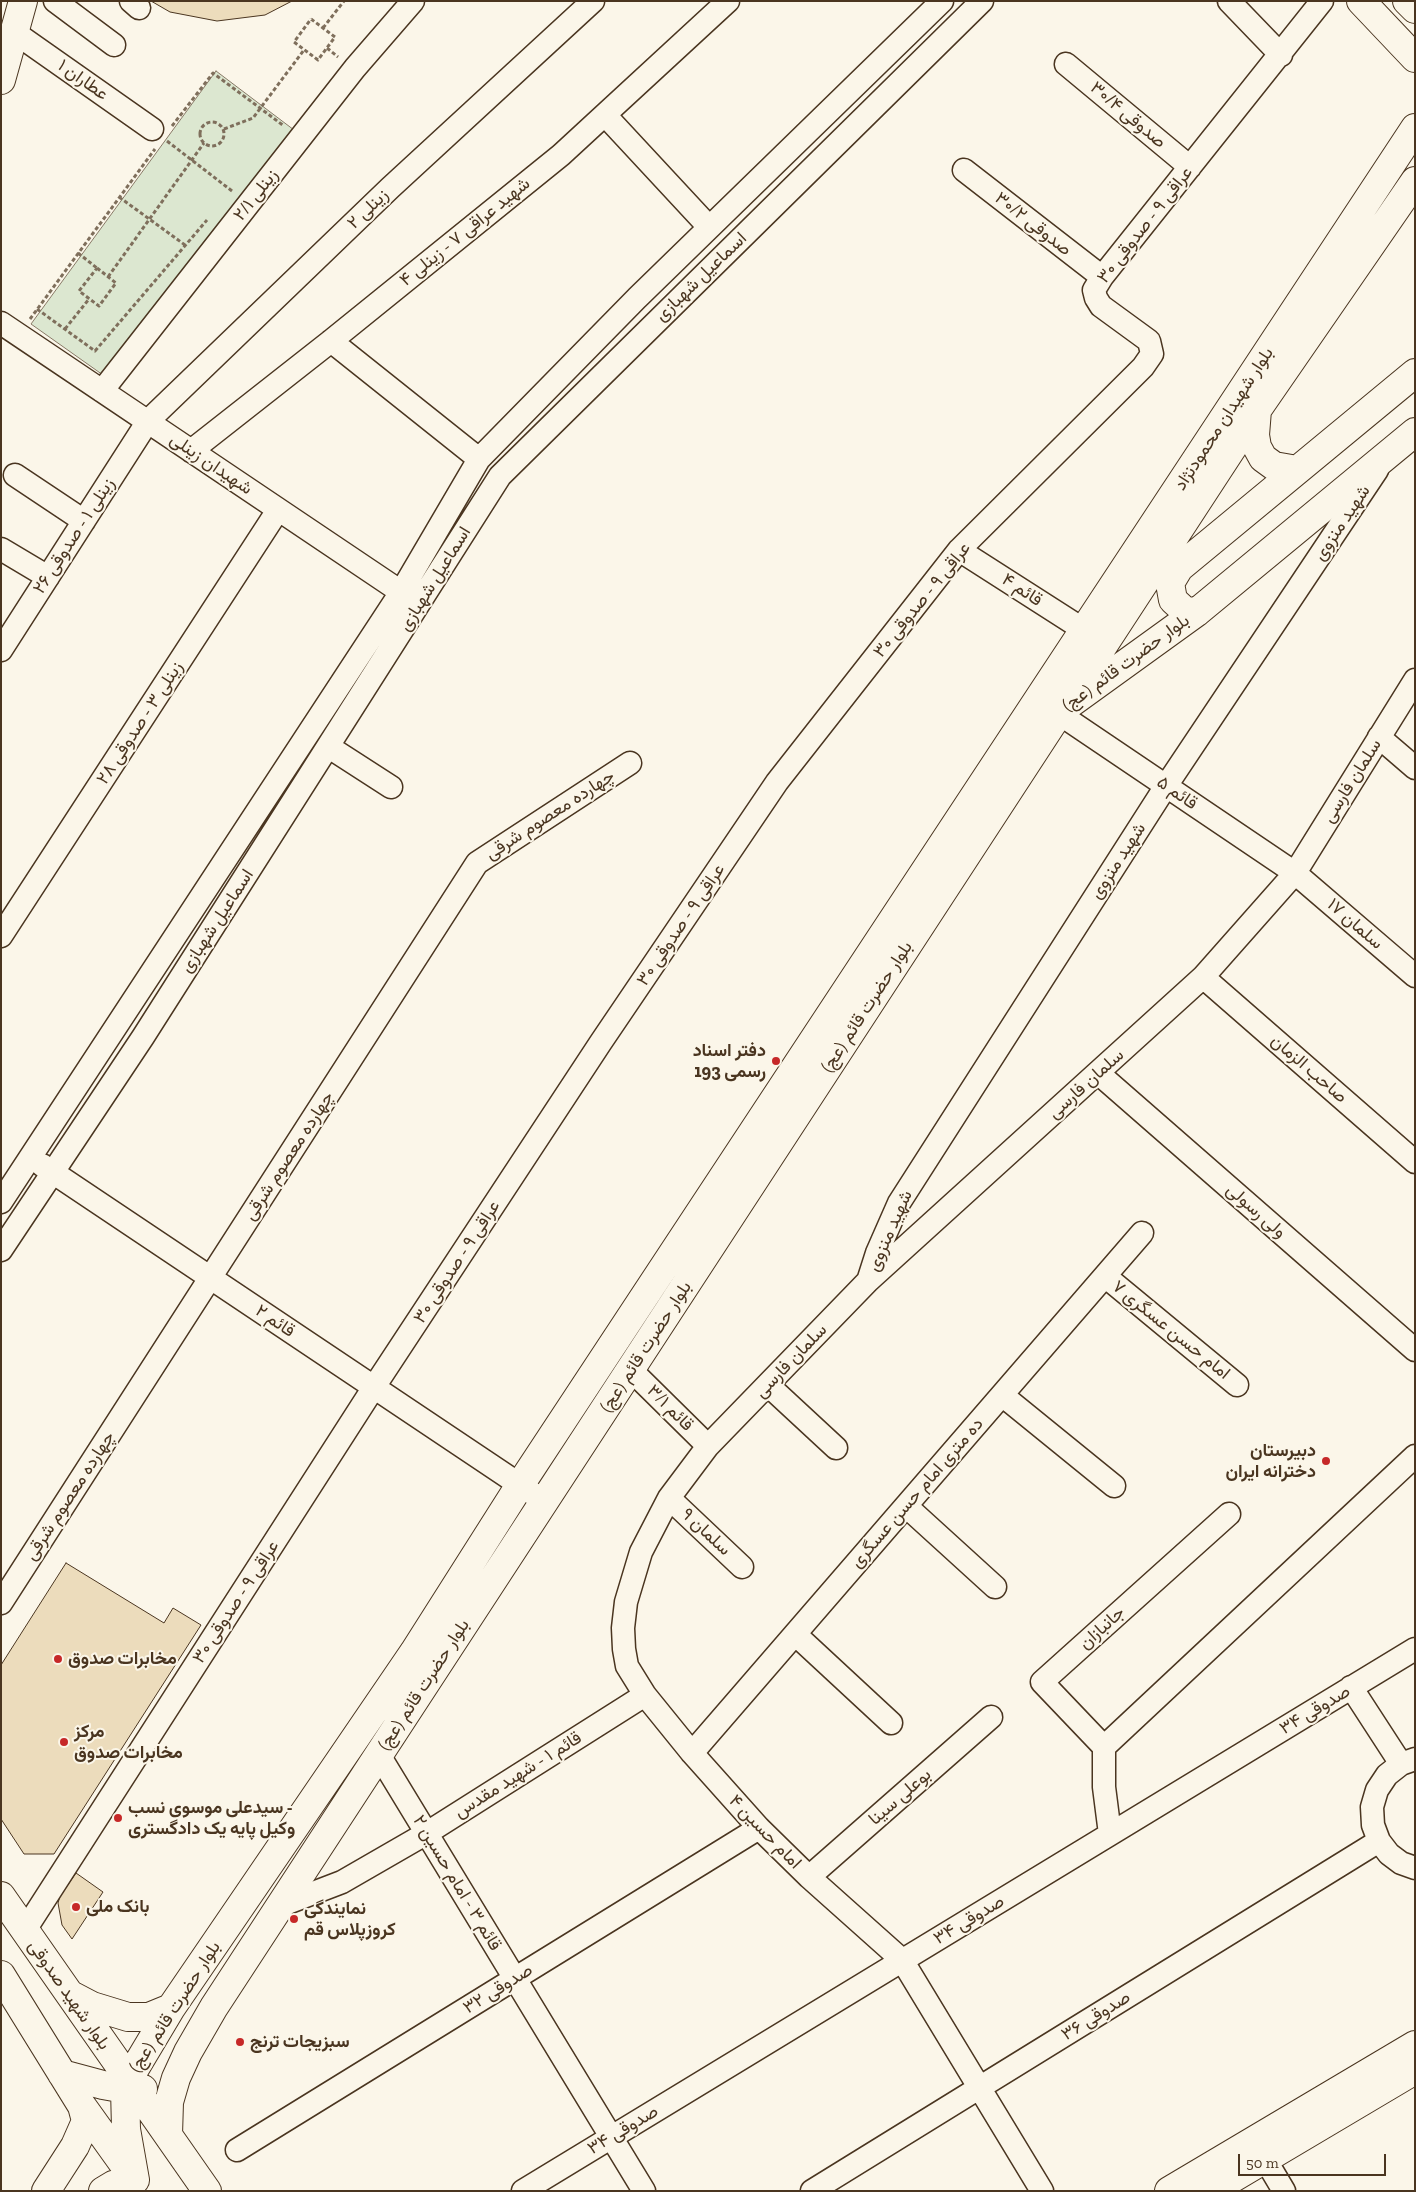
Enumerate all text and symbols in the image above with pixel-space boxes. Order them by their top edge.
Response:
street label: عطاران ۱ [54,55,112,105]
street label: صدوقی ۳۰/۴ [1086,77,1170,153]
street label: عراقی ۹ - صدوقی ۳۰ [1093,162,1197,288]
street label: زینلی ۲/۱ [229,165,283,225]
street label: شهید عراقی ۷ - زینلی ۴ [396,173,534,291]
street label: زینلی ۲ [343,184,393,234]
street label: صدوقی ۳۰/۲ [990,187,1076,261]
street label: اسماعیل شهبازی [651,228,751,326]
street label: بلوار شهیدان محمودنژاد [1170,343,1278,495]
street label: شهیدان زینلی [166,429,256,499]
street label: زینلی ۱ - صدوقی ۲۶ [29,474,119,598]
street label: شهید منزوی [1309,481,1375,565]
street label: اسماعیل شهبازی [394,523,476,635]
street label: عراقی ۹ - صدوقی ۳۰ [869,538,975,662]
street label: قائم ۴ [998,569,1046,611]
street label: بلوار حضرت قائم (عج) [1058,610,1194,716]
street label: زینلی ۳ - صدوقی ۲۸ [92,657,188,789]
street label: سلمان فارسی [1318,735,1386,827]
street label: چهارده معصوم شرقی [481,765,619,865]
street label: قائم ۵ [1152,772,1202,814]
street label: شهید منزوی [1085,819,1151,903]
street label: عراقی ۹ - صدوقی ۳۰ [632,860,730,990]
street label: اسماعیل شهبازی [176,865,258,977]
street label: سلمان ۱۷ [1323,894,1387,954]
street label: بلوار حضرت قائم (عج) [817,937,917,1077]
street label: صاحب الزمان [1266,1030,1352,1108]
place label: دفتر اسناد رسمی 193 [693,1040,766,1082]
street label: سلمان فارسی [1044,1044,1128,1124]
marker: دفتر اسناد رسمی 193 [770,1055,782,1067]
street label: چهارده معصوم شرقی [239,1087,339,1225]
street label: ولی رسولی [1221,1179,1291,1243]
street label: شهید منزوی [863,1187,917,1275]
street label: عراقی ۹ - صدوقی ۳۰ [409,1196,505,1328]
street label: امام حسن عسگری ۷ [1108,1276,1234,1384]
street label: بلوار حضرت قائم (عج) [596,1277,696,1417]
street label: قائم ۲ [251,1300,299,1342]
street label: سلمان فارسی [750,1319,832,1403]
street label: قائم ۳/۱ [642,1380,698,1436]
street label: ده متری امام حسن عسگری [846,1414,988,1572]
street label: چهارده معصوم شرقی [20,1427,120,1565]
place label: دبیرستان دخترانه ایران [1225,1440,1316,1482]
marker: دبیرستان دخترانه ایران [1320,1455,1332,1467]
street label: سلمان ۹ [677,1504,735,1560]
street label: عراقی ۹ - صدوقی ۳۰ [188,1536,284,1668]
street label: جانبازان [1075,1602,1129,1654]
street label: بلوار حضرت قائم (عج) [374,1615,474,1755]
place label: مخابرات صدوق [68,1648,177,1670]
marker: مخابرات صدوق [52,1653,64,1665]
street label: صدوقی ۳۴ [1276,1680,1354,1740]
place label: مرکز مخابرات صدوق [74,1721,183,1764]
street label: قائم ۱ - شهید مقدس [450,1727,586,1823]
marker: مرکز مخابرات صدوق [58,1736,70,1748]
street label: بوعلی سینا [864,1764,936,1830]
street label: امام حسین ۴ [724,1790,806,1874]
place label: سیدعلی موسوی نسب - وکیل پایه یک دادگستری [128,1797,295,1840]
street label: قائم ۳ - امام حسین ۲ [408,1811,506,1955]
marker: سیدعلی موسوی نسب - وکیل پایه یک دادگستری [112,1812,124,1824]
street label: صدوقی ۳۴ [930,1890,1008,1950]
place label: بانک ملی [86,1896,150,1918]
place label: نمایندگی کروزپلاس قم [304,1898,396,1940]
marker: بانک ملی [70,1901,82,1913]
marker: نمایندگی کروزپلاس قم [288,1913,300,1925]
street label: بلوار شهید صدوقی [23,1936,115,2054]
street label: بلوار حضرت قائم (عج) [125,1937,225,2077]
street label: صدوقی ۳۲ [459,1959,537,2019]
street label: صدوقی ۳۶ [1058,1986,1134,2046]
place label: سبزیجات ترنج [250,2031,350,2053]
marker: سبزیجات ترنج [234,2036,246,2048]
street label: صدوقی ۳۴ [584,2100,662,2160]
scale bar [1241,2144,1388,2176]
text: 50 m [1246,2154,1279,2172]

